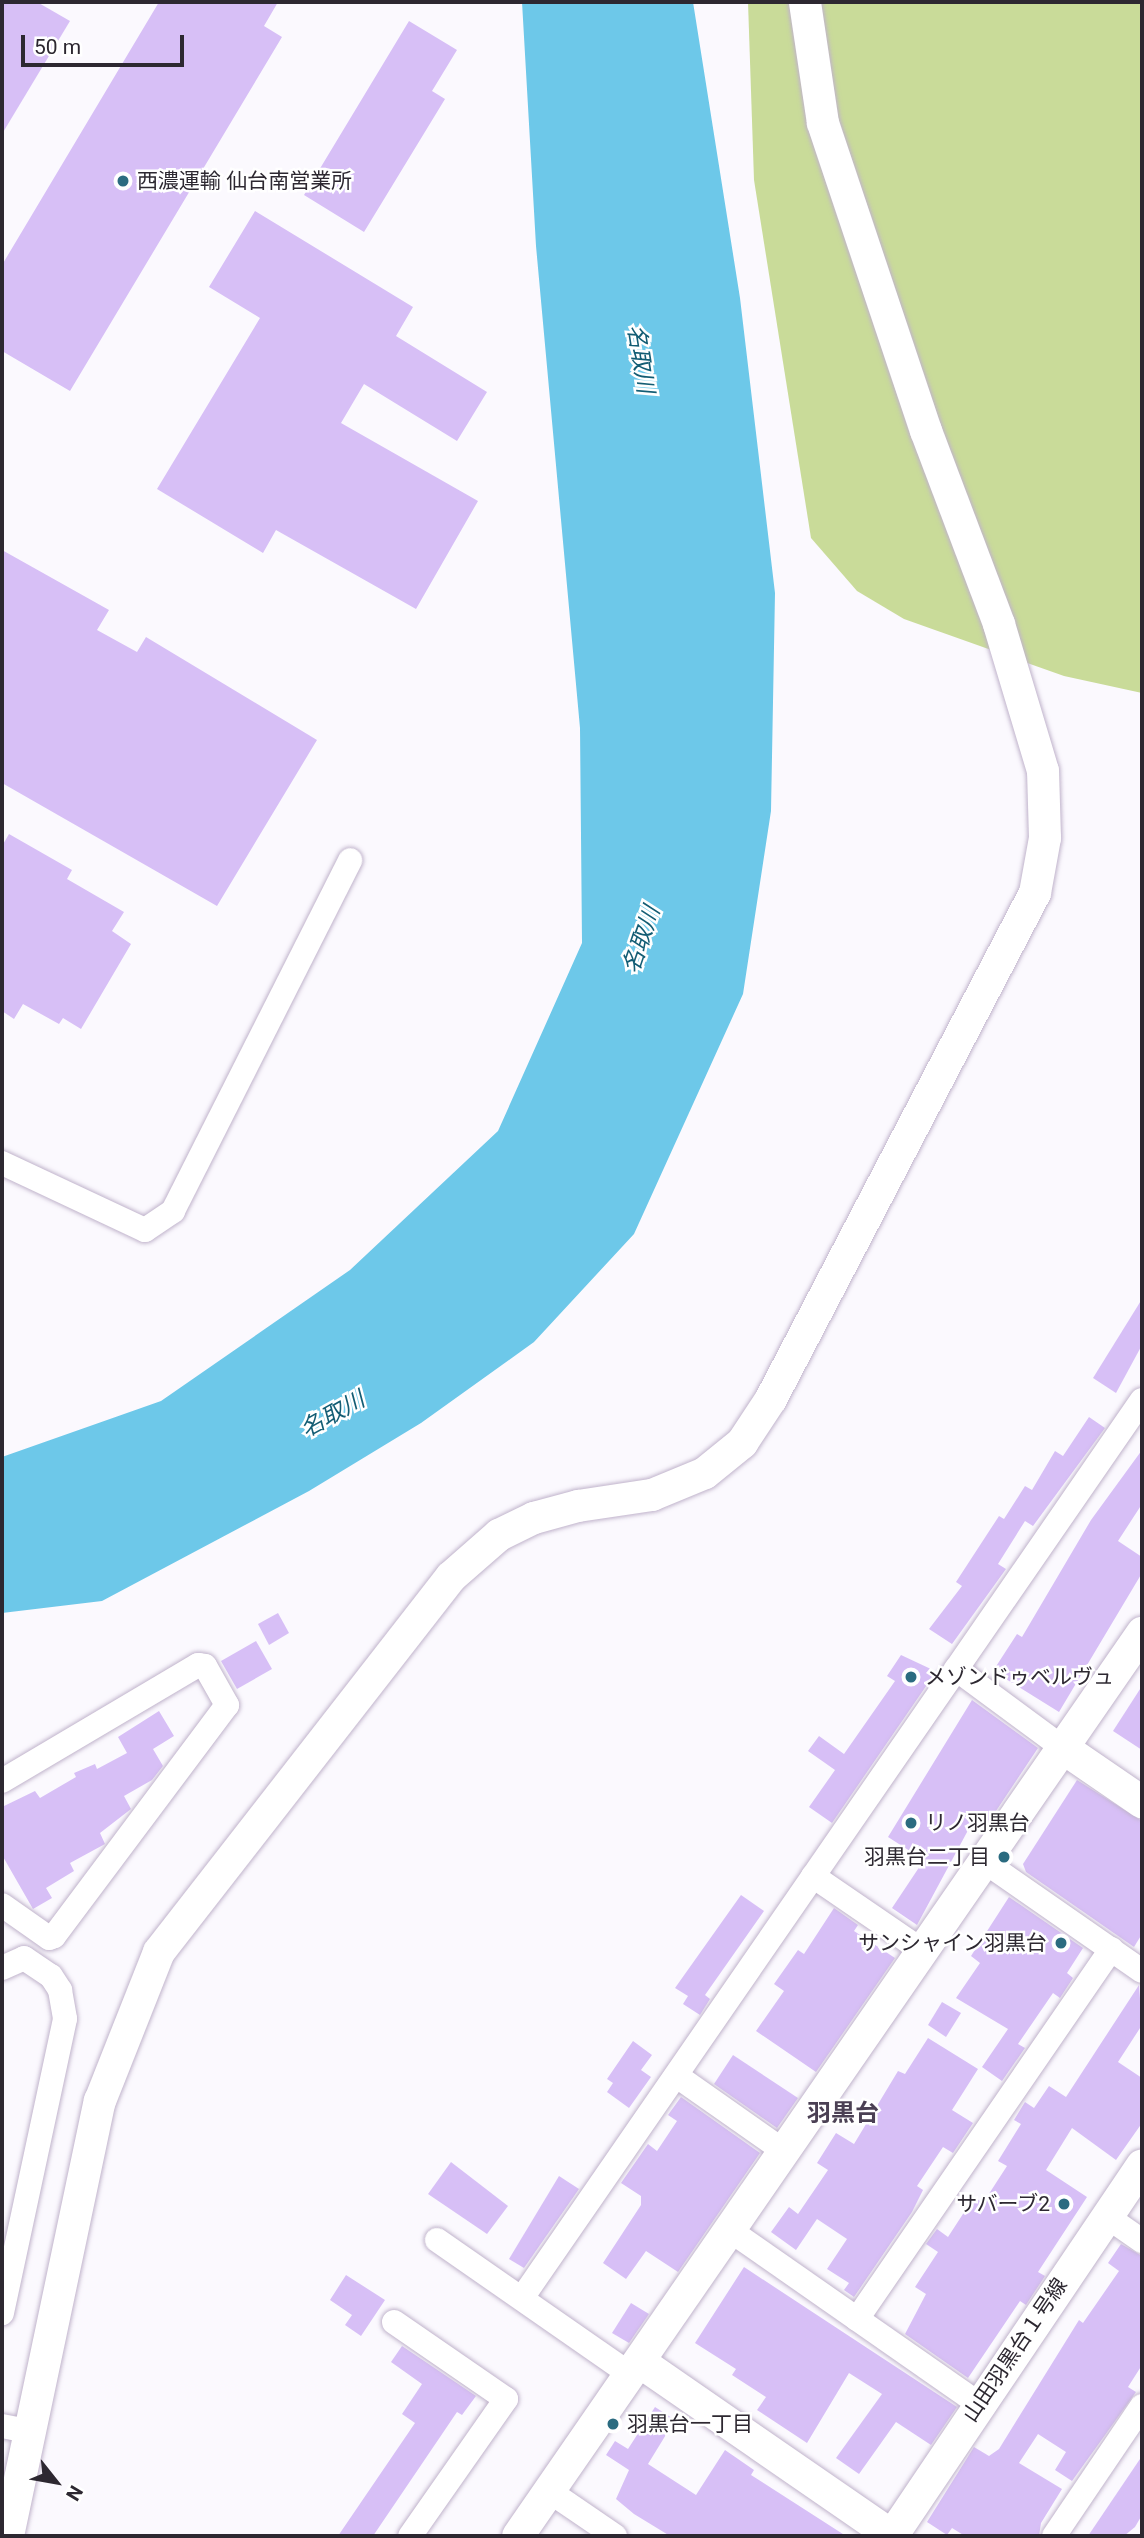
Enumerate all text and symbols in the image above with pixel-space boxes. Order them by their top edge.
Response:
scale bar [24,21,187,65]
text: 50 m [34,35,81,59]
place label: 西濃運輸 仙台南営業所 [137,168,352,194]
marker: 西濃運輸 仙台南営業所 [115,173,131,189]
water label: 名取川 [621,323,659,395]
water label: 名取川 [618,903,666,977]
water label: 名取川 [296,1386,370,1444]
place label: メゾンドゥベルヴュ [925,1664,1114,1690]
marker: メゾンドゥベルヴュ [903,1669,919,1685]
place label: リノ羽黒台 [925,1810,1030,1836]
marker: リノ羽黒台 [903,1815,919,1831]
place label: 羽黒台二丁目 [864,1844,990,1870]
marker: 羽黒台二丁目 [996,1849,1012,1865]
place label: サンシャイン羽黒台 [858,1930,1047,1956]
marker: サンシャイン羽黒台 [1053,1935,1069,1951]
district label: 羽黒台 [807,2100,879,2128]
place label: サバーブ2 [954,2191,1050,2217]
marker: サバーブ2 [1056,2196,1072,2212]
street label: 山田羽黒台１号線 [958,2273,1072,2427]
place label: 羽黒台一丁目 [627,2411,753,2437]
marker: 羽黒台一丁目 [605,2416,621,2432]
north arrow [21,2447,91,2517]
text: N [61,2481,88,2505]

